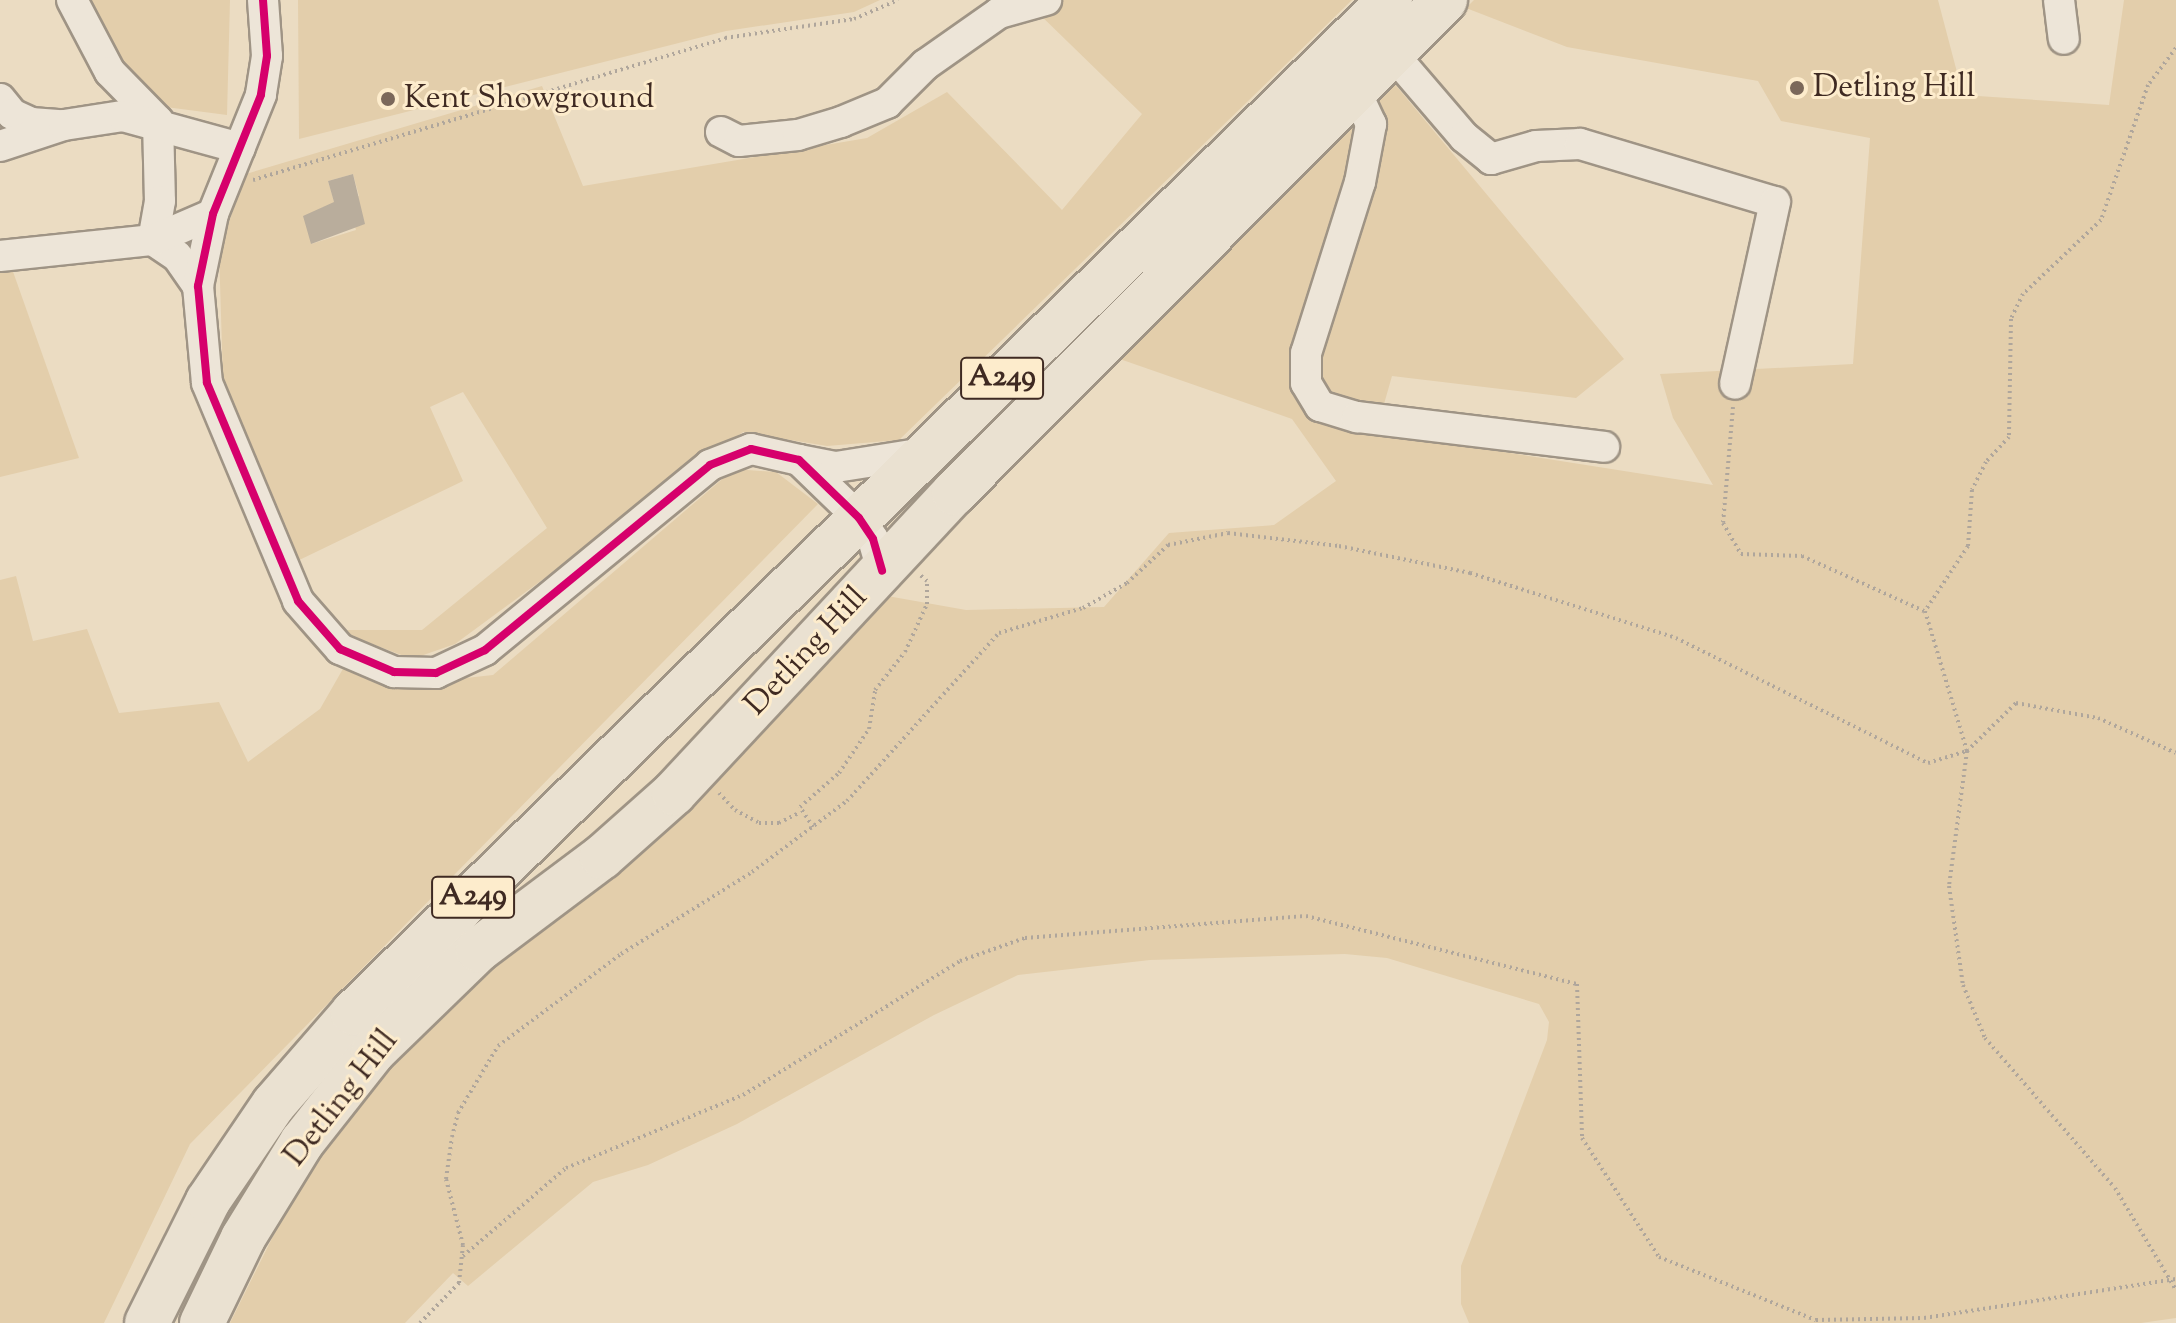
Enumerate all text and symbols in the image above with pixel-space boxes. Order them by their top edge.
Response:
place label: Detling Hill [1813,69,1975,107]
marker: Detling Hill [1788,79,1806,97]
place label: Kent Showground [404,80,654,118]
marker: Kent Showground [379,90,397,108]
road number: A249 [960,352,1044,404]
street label: Detling Hill [738,580,876,724]
road number: A249 [431,871,515,923]
street label: Detling Hill [277,1023,407,1175]

